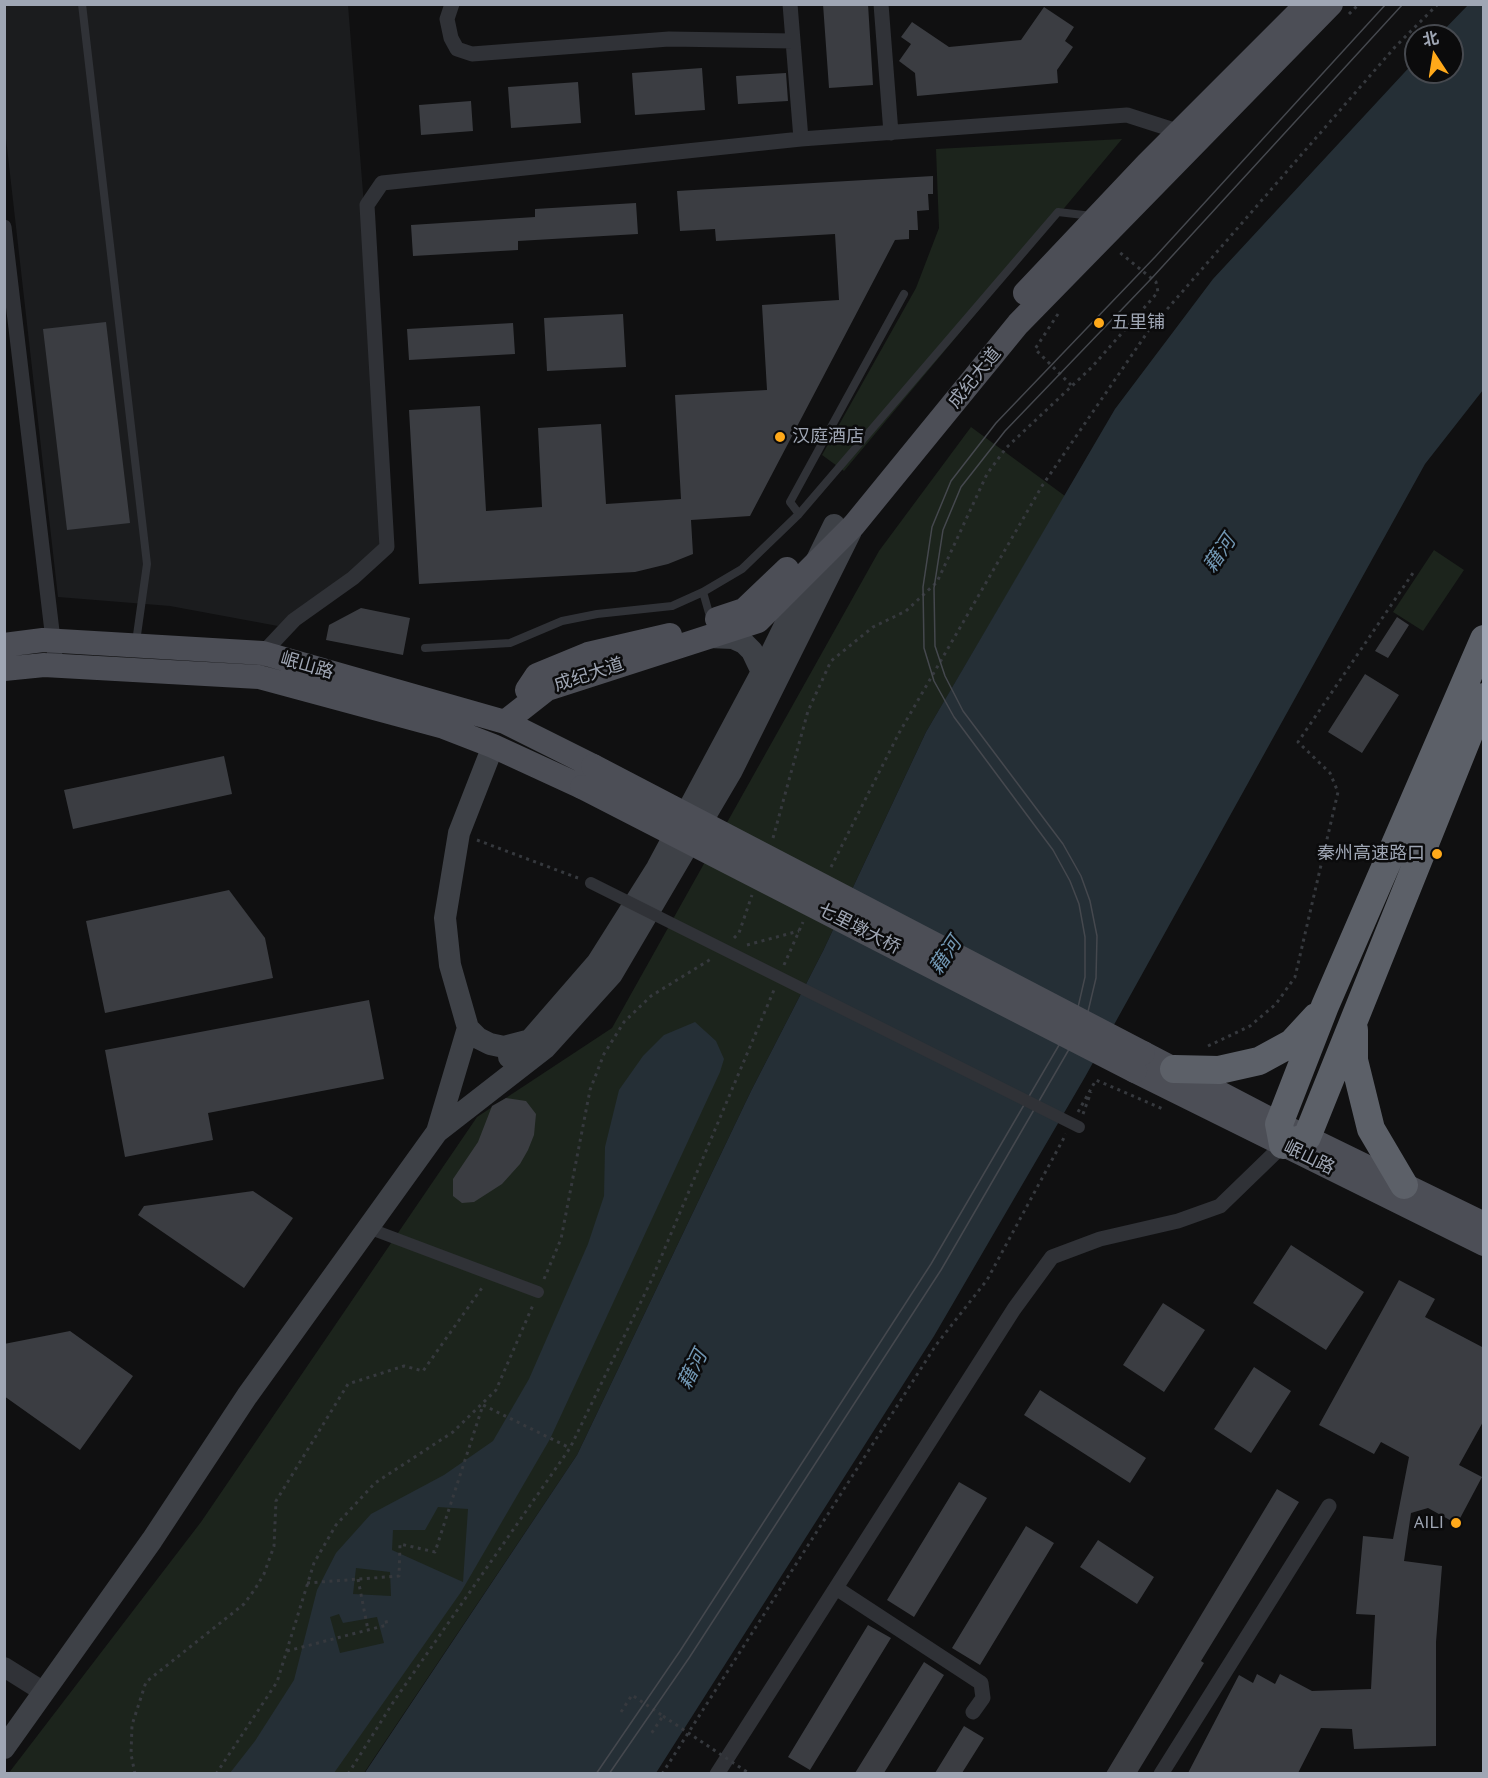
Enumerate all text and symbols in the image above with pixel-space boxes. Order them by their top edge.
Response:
north arrow [1404,24,1464,84]
text: 北 [1421,27,1441,50]
place label: 五里铺 [1111,312,1165,334]
marker: 五里铺 [1092,316,1106,330]
street label: 成纪大道 [944,343,1006,413]
place label: 汉庭酒店 [792,426,864,448]
marker: 汉庭酒店 [773,430,787,444]
water label: 藉河 [1199,531,1241,577]
street label: 岷山路 [278,648,336,684]
street label: 成纪大道 [551,654,627,696]
place label: 秦州高速路口 [1317,843,1425,865]
marker: 秦州高速路口 [1430,847,1444,861]
street label: 七里墩大桥 [814,899,904,959]
water label: 藉河 [925,933,967,979]
street label: 岷山路 [1280,1136,1338,1180]
water label: 藉河 [673,1347,713,1393]
place label: AILI [1414,1512,1444,1534]
marker: AILI [1449,1516,1463,1530]

